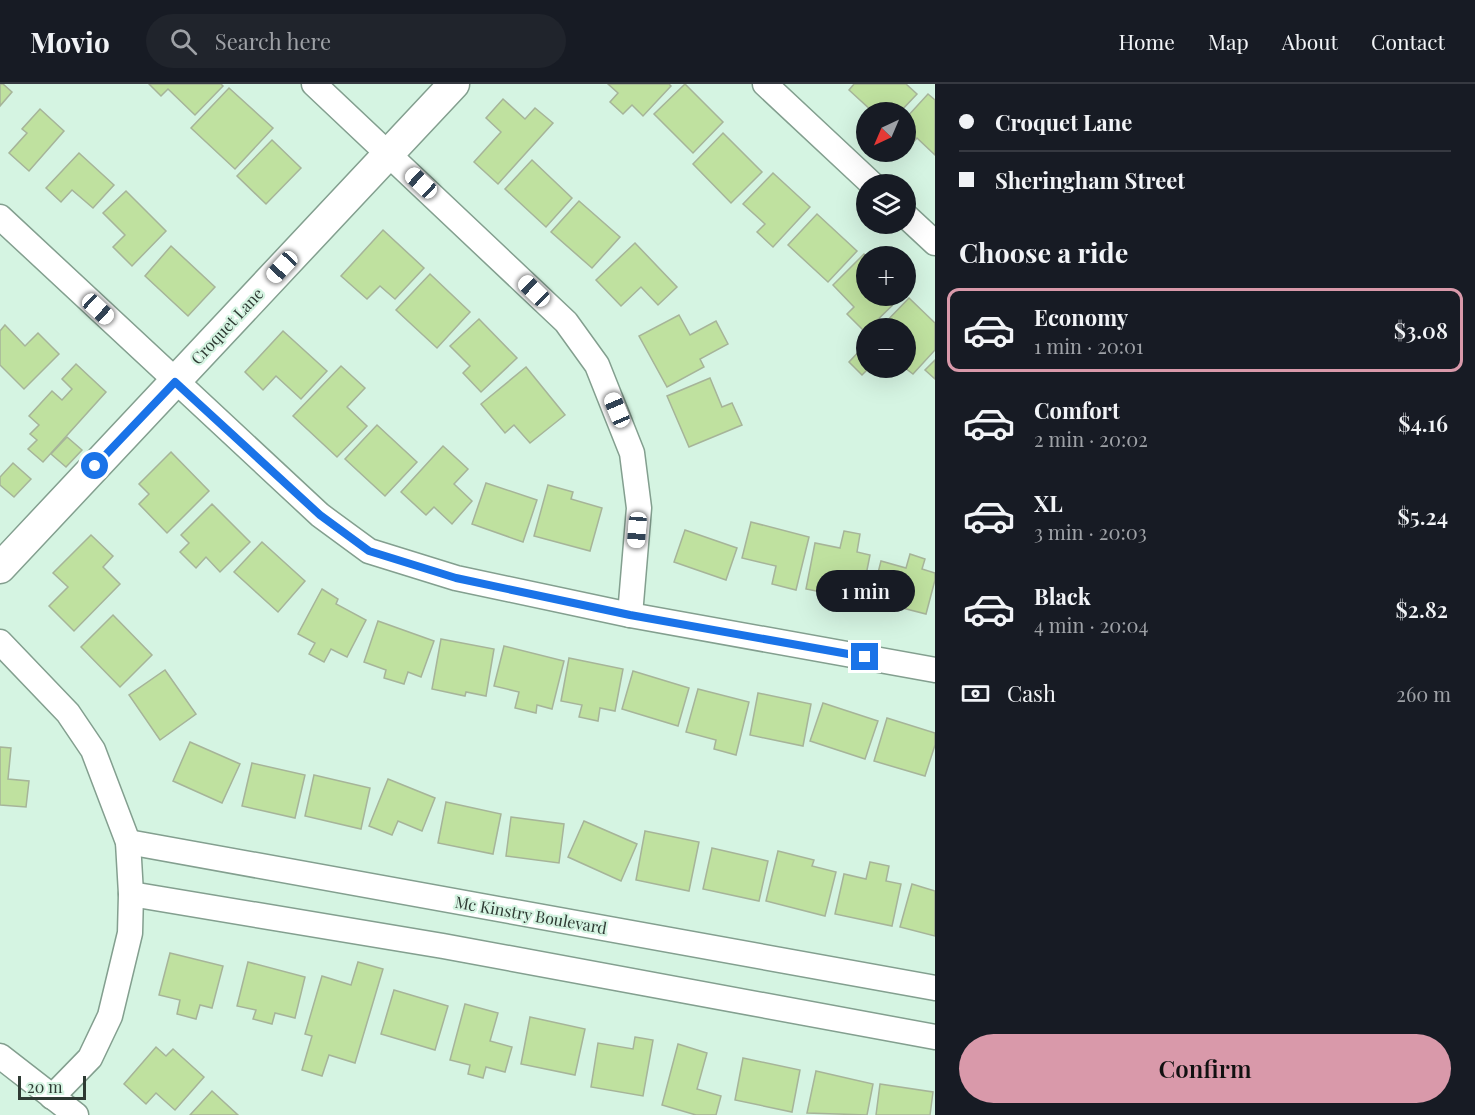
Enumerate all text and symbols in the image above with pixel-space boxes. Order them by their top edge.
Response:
search box [146,14,566,68]
text: Movio [30,23,110,60]
icon: search [167,25,200,58]
text: Search here [215,26,331,56]
text: Home [1119,27,1175,55]
text: Map [1208,27,1249,55]
text: About [1282,27,1338,55]
text: Contact [1371,27,1445,55]
north arrow [856,102,916,162]
map controls [856,102,916,378]
text: Croquet Lane [995,107,1132,137]
car [402,164,440,202]
text: Sheringham Street [995,165,1185,195]
button: layers [856,174,916,234]
text: Choose a ride [959,234,1128,270]
button: + [856,246,916,306]
car [263,248,301,286]
car [515,272,553,310]
street label: Croquet Lane [186,283,268,368]
car [79,290,117,328]
text: Economy [1034,302,1128,332]
icon: car [962,303,1016,357]
text: $3.08 [1394,315,1448,345]
button: − [856,318,916,378]
text: 1 min · 20:01 [1034,332,1143,359]
car [602,390,632,430]
text: Comfort [1034,395,1120,425]
icon: car [962,396,1016,450]
text: $4.16 [1398,408,1448,438]
text: 2 min · 20:02 [1034,425,1148,452]
route start [81,452,108,479]
text: XL [1034,488,1063,518]
icon: car [962,489,1016,543]
text: $5.24 [1398,501,1448,531]
car [626,511,648,549]
text: 3 min · 20:03 [1034,518,1147,545]
callout: 1 min [816,570,914,612]
text: 1 min [841,577,890,604]
text: Black [1034,581,1091,611]
icon: car [962,582,1016,636]
text: $2.82 [1396,594,1448,624]
text: 4 min · 20:04 [1034,611,1148,638]
route end [851,643,878,670]
icon: cash [959,677,992,710]
text: Cash [1007,678,1056,708]
text: 260 m [1396,680,1451,707]
street label: Mc Kinstry Boulevard [453,891,609,938]
button: Confirm [959,1034,1451,1103]
scale bar [18,1073,86,1100]
text: 20 m [27,1076,62,1097]

